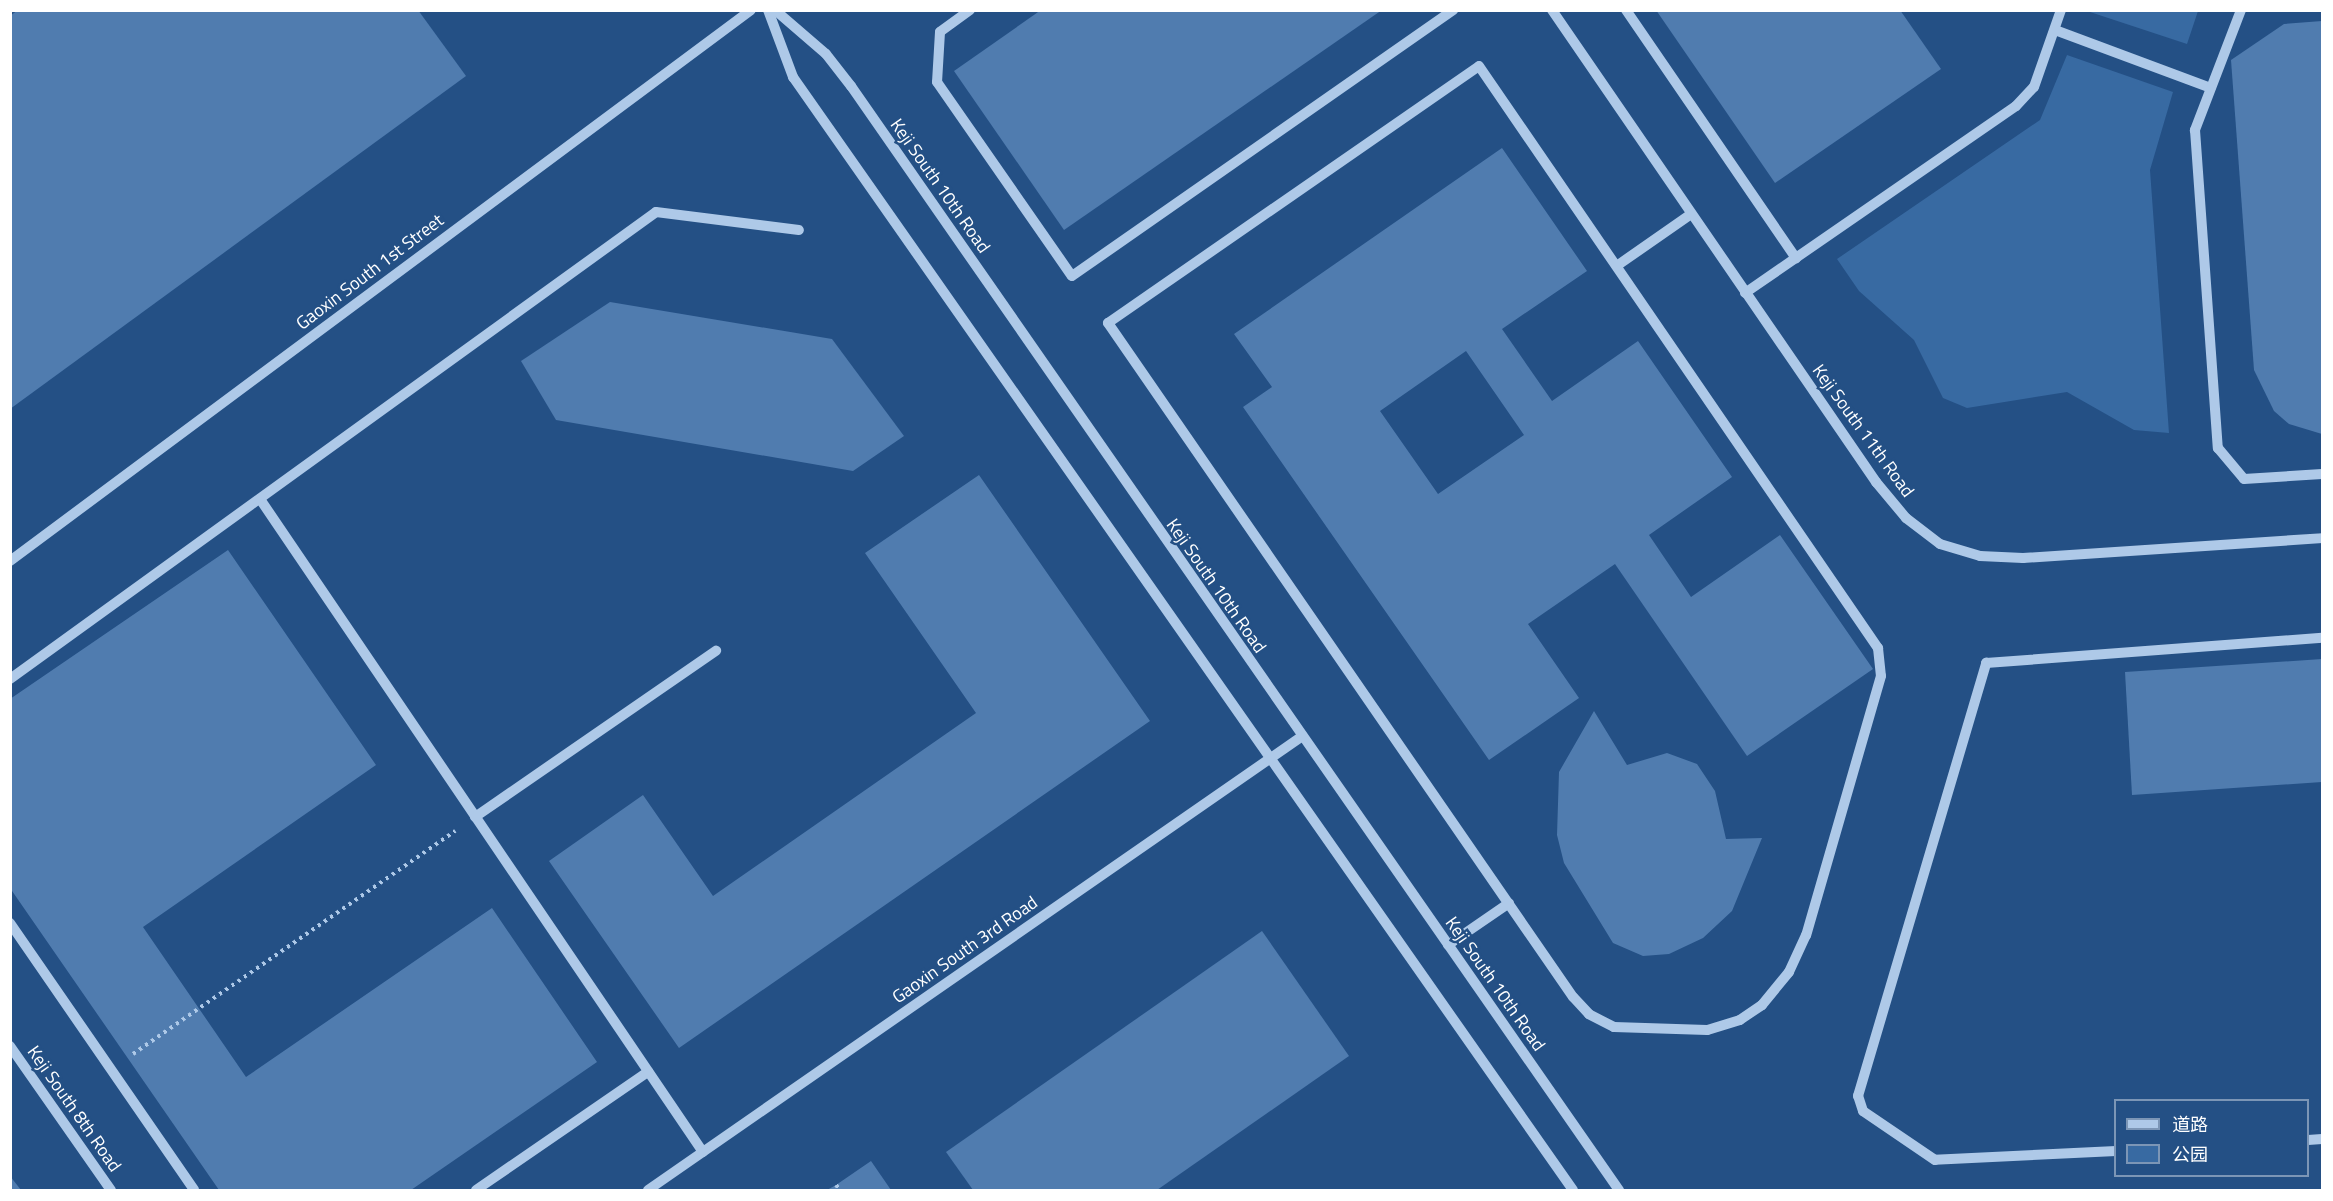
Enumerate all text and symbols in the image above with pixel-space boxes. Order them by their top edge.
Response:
street label: Keji South 10th Road [886,115,994,257]
street label: Gaoxin South 1st Street [292,210,448,334]
street label: Keji South 11th Road [1808,360,1918,502]
street label: Keji South 10th Road [1162,515,1270,657]
street label: Gaoxin South 3rd Road [888,892,1042,1008]
street label: Keji South 10th Road [1441,913,1549,1055]
street label: Keji South 8th Road [23,1042,125,1176]
legend [2114,1099,2309,1177]
text: 道路 [2172,1111,2208,1138]
text: 公园 [2172,1141,2208,1168]

